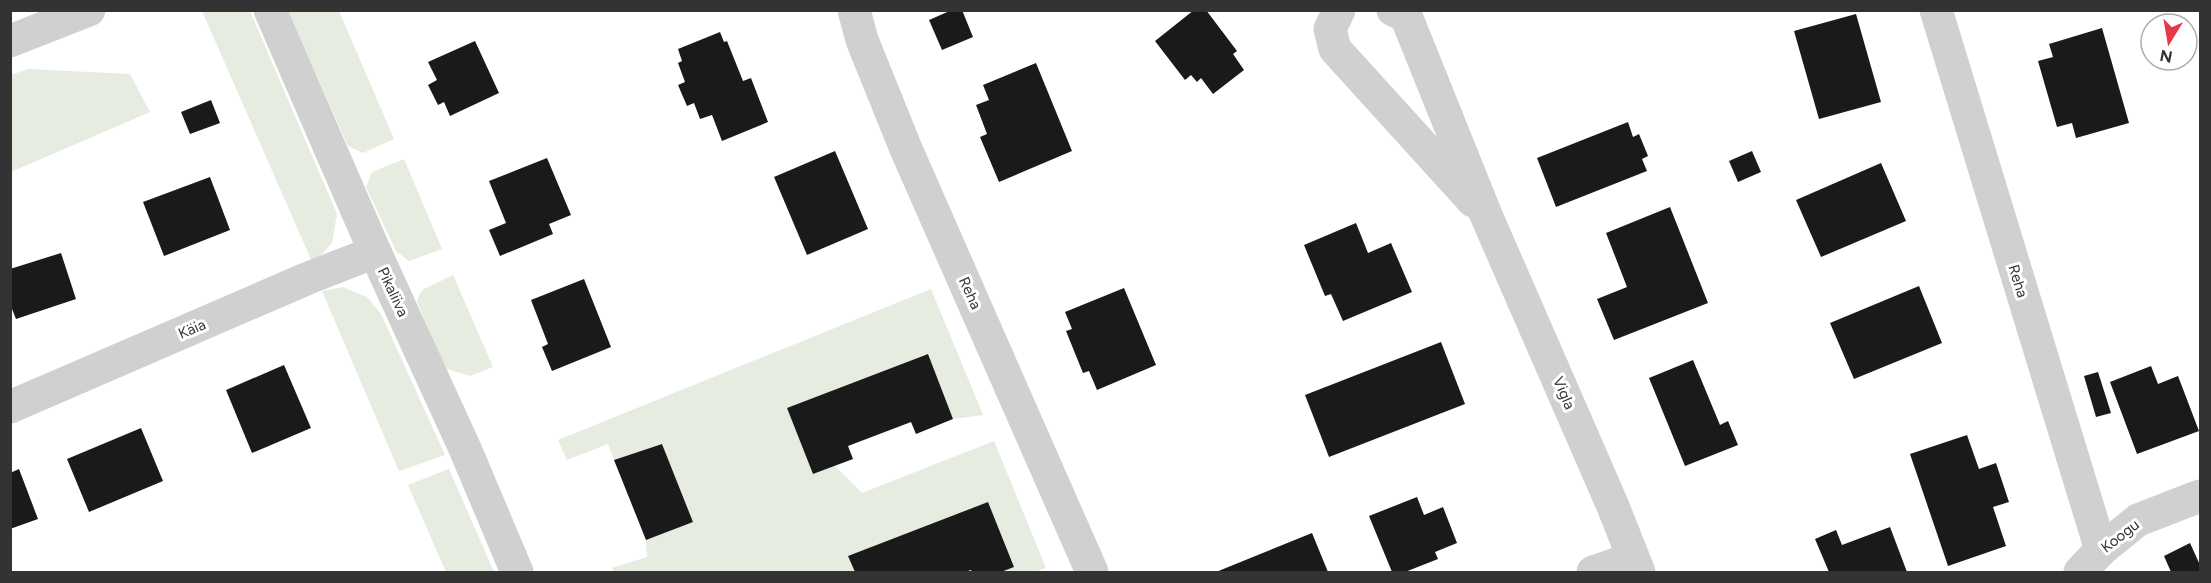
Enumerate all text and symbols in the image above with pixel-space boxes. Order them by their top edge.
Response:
north arrow [2139,12,2199,72]
text: N [2158,46,2174,67]
street label: Reha [2004,262,2032,300]
street label: Pikaliiva [374,264,412,320]
street label: Reha [955,274,985,312]
street label: Käia [176,315,208,343]
street label: Vigla [1549,374,1579,412]
street label: Koogu [2097,515,2143,557]

